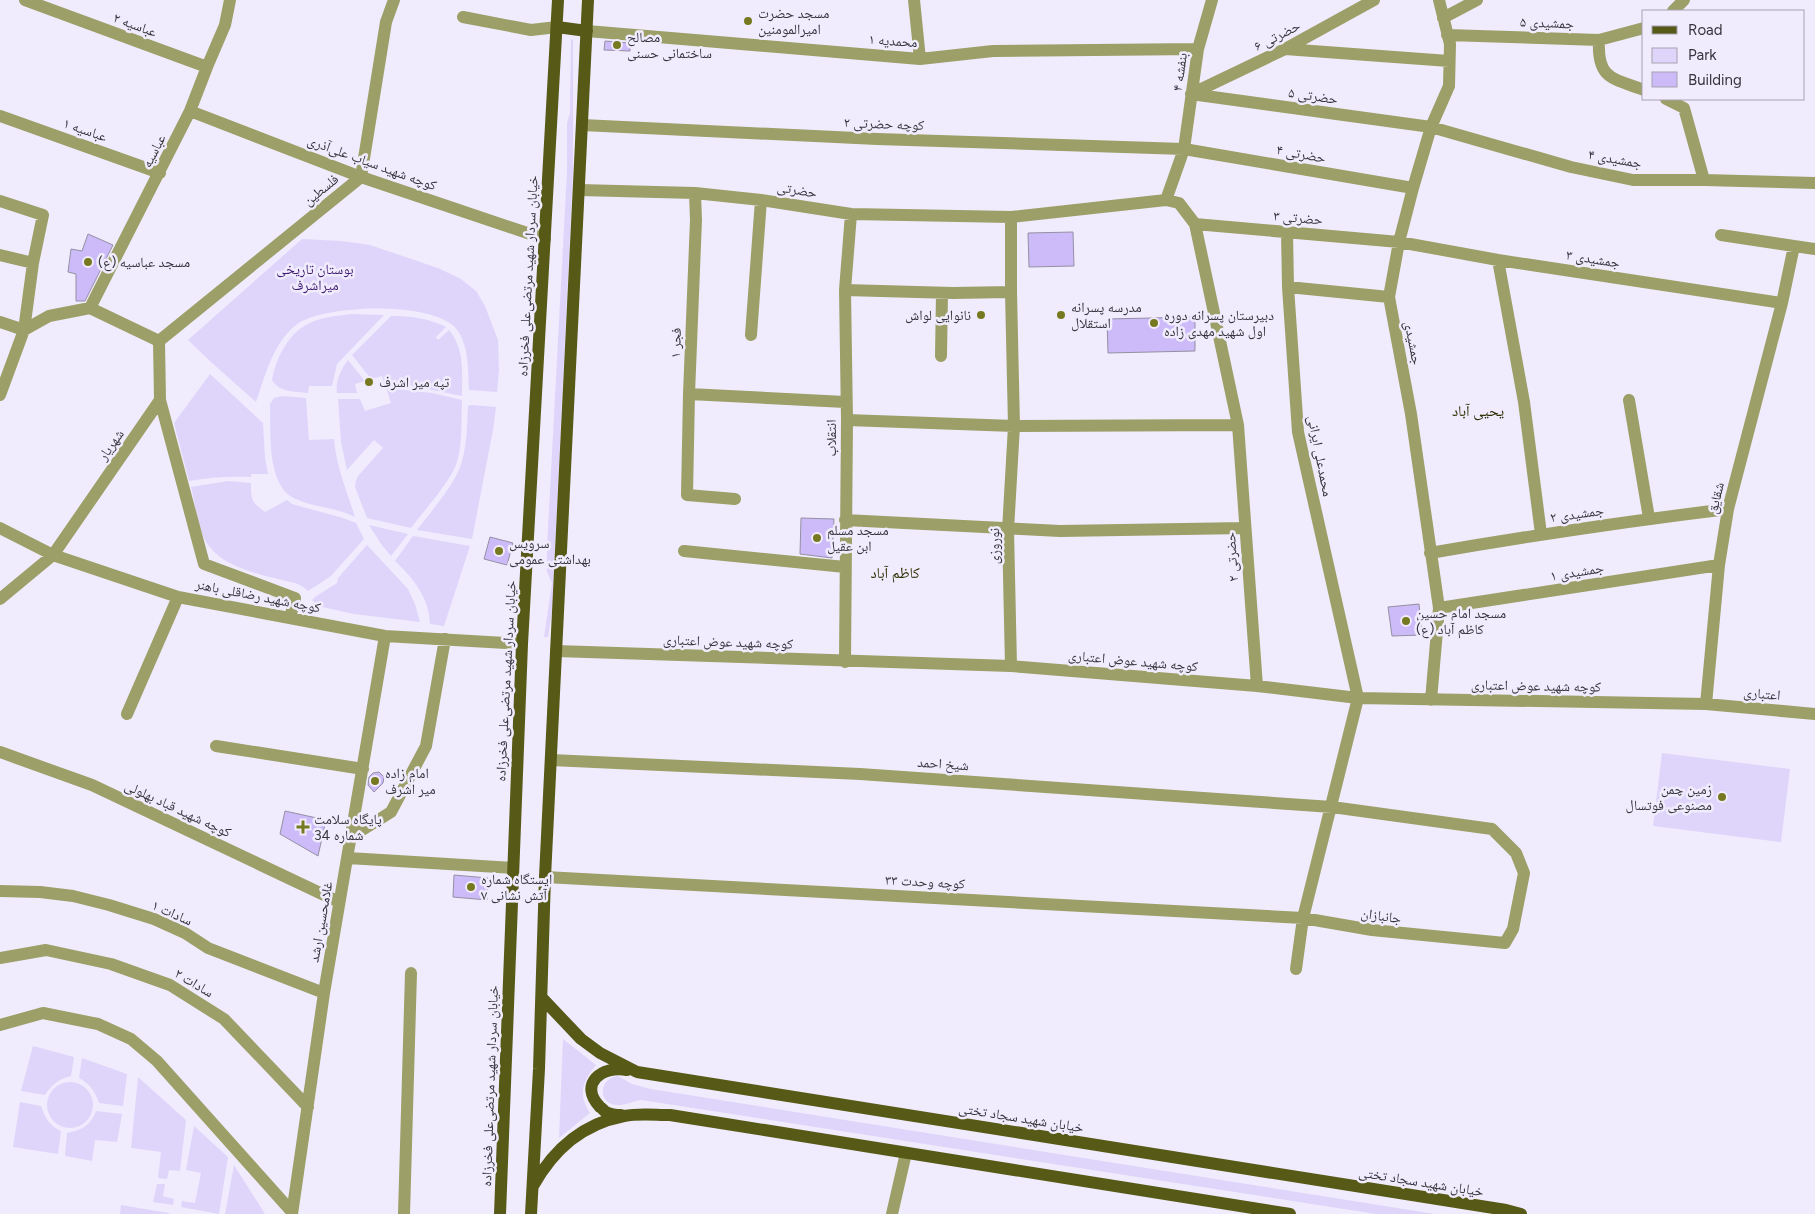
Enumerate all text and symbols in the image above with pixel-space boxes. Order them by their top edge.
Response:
place label: مسجد حضرت امیرالمومنین [758,5,829,38]
street label: عباسیه ۲ [111,9,159,41]
legend [1642,10,1805,100]
street label: جمشیدی ۵ [1520,14,1574,32]
marker: مسجد حضرت امیرالمومنین [742,15,754,27]
street label: حضرتی ۶ [1251,17,1303,55]
text: Road [1688,21,1723,39]
place label: مصالح ساختمانی حسنی [627,29,712,62]
street label: محمدیه ۱ [868,31,918,51]
marker: مصالح ساختمانی حسنی [611,39,623,51]
text: Park [1688,46,1717,64]
street label: بنفشه ۴ [1169,52,1191,92]
text: Building [1688,71,1742,89]
street label: حضرتی ۵ [1287,84,1339,108]
street label: کوچه حضرتی ۲ [843,114,925,134]
street label: عباسیه ۱ [61,115,109,145]
street label: عباسیه [138,131,170,171]
street label: کوچه شهید سیاب علی‌آذری [305,132,439,194]
street label: حضرتی ۴ [1275,141,1327,167]
street label: جمشیدی ۴ [1587,146,1643,172]
street label: فلسطین [300,171,342,209]
street label: خیابان سردار شهید مرتضی‌علی فخرزاده [514,175,542,377]
street label: حضرتی [776,178,818,202]
street label: حضرتی ۳ [1273,207,1324,229]
street label: جمشیدی ۳ [1565,246,1621,272]
place label: مسجد عباسیه (ع) [98,254,190,272]
marker: مسجد عباسیه (ع) [82,256,94,268]
park label: بوستان تاریخی میراشرف [276,261,354,294]
place label: مدرسه پسرانه استقلال [1071,299,1142,332]
place label: نانوایی لواش [905,307,971,324]
place label: دبیرستان پسرانه دوره اول شهید مهدی زاده [1164,307,1274,340]
marker: نانوایی لواش [975,309,987,321]
marker: مدرسه پسرانه استقلال [1055,309,1067,321]
marker: دبیرستان پسرانه دوره اول شهید مهدی زاده [1148,317,1160,329]
street label: جمشیدی [1400,320,1426,366]
street label: فجر ۱ [667,327,685,359]
place label: تپه میر اشرف [379,374,449,391]
marker: تپه میر اشرف [363,376,375,388]
district label: یحیی آباد [1452,402,1504,421]
street label: محمدعلی ایرانی [1304,414,1336,498]
street label: انتقلاب [823,420,840,457]
street label: شهریار [94,426,128,465]
street label: شقایق [1704,481,1729,516]
street label: جمشیدی ۲ [1549,502,1605,526]
place label: مسجد مسلم ابن عقیل [827,522,889,555]
street label: نوروزی [986,528,1003,564]
marker: مسجد مسلم ابن عقیل [811,532,823,544]
street label: حضرتی ۲ [1222,532,1242,582]
place label: سرویس بهداشتی عمومی [509,535,591,568]
marker: سرویس بهداشتی عمومی [493,545,505,557]
street label: جمشیدی ۱ [1549,559,1605,585]
district label: کاظم آباد [870,564,920,583]
street label: کوچه شهید رضاقلی باهنر [193,575,322,617]
street label: خیابان سردار شهید مرتضی‌علی فخرزاده [492,580,520,782]
place label: مسجد امام حسین (ع) کاظم آباد [1416,605,1506,639]
marker: مسجد امام حسین (ع) کاظم آباد [1400,615,1412,627]
street label: کوچه شهید عوض اعتباری [663,631,794,653]
street label: کوچه شهید عوض اعتباری [1067,647,1199,675]
street label: کوچه شهید عوض اعتباری [1471,676,1601,696]
street label: اعتباری [1743,684,1781,704]
street label: شیخ احمد [917,754,969,775]
place label: امام زاده میر اشرف [385,765,436,798]
marker: امام زاده میر اشرف [369,775,381,787]
street label: کوچه شهید قباد بهلولی [122,777,234,841]
place label: زمین چمن مصنوعی فوتسال [1626,781,1712,814]
marker: زمین چمن مصنوعی فوتسال [1716,791,1728,803]
place label: پایگاه سلامت شماره 34 [314,811,382,844]
marker: پایگاه سلامت شماره 34 [296,820,310,834]
place label: ایستگاه شماره ۷ آتش نشانی [481,871,552,904]
street label: کوچه وحدت ۳۳ [885,871,966,893]
street label: غلامحسین ارشد [306,880,336,964]
marker: ایستگاه شماره ۷ آتش نشانی [465,881,477,893]
street label: سادات ۱ [149,897,195,929]
street label: جانبازان [1360,905,1403,927]
street label: سادات ۲ [171,965,217,1001]
street label: خیابان سردار شهید مرتضی‌علی فخرزاده [478,985,502,1187]
street label: خیابان شهید سجاد تختی [957,1100,1085,1136]
street label: خیابان شهید سجاد تختی [1357,1164,1485,1200]

